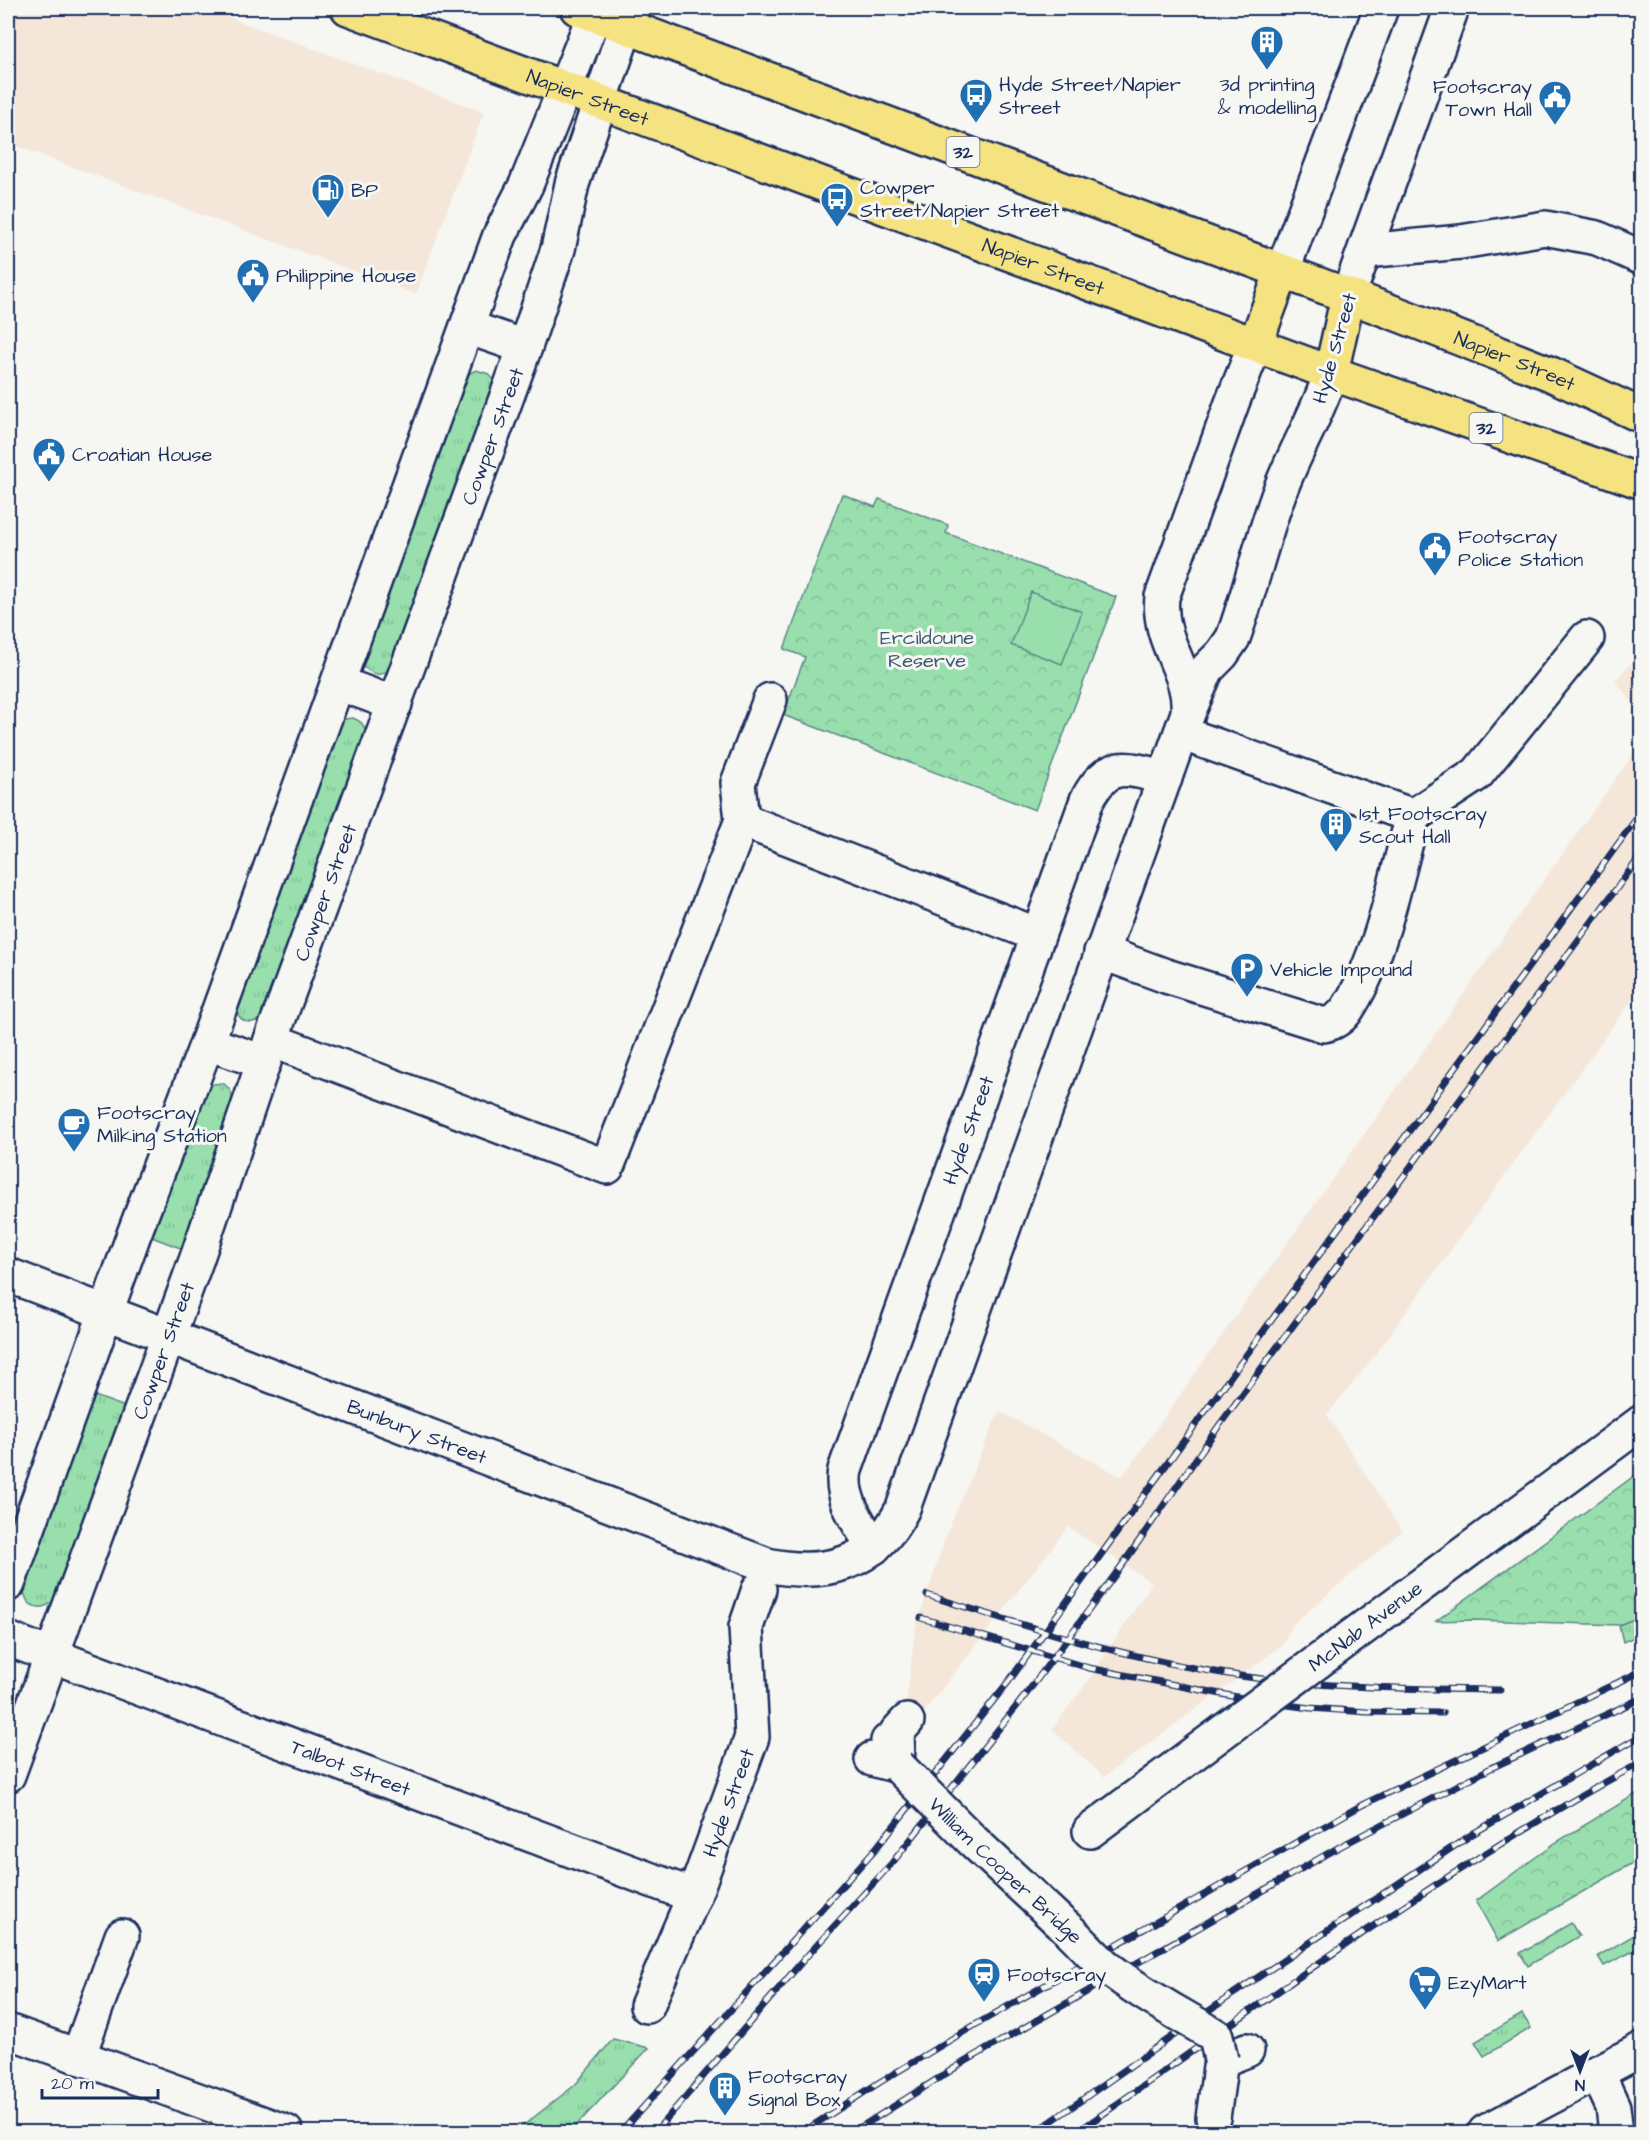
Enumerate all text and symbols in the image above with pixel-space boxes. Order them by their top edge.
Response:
building icon: 3d printing & modelling [1249,24,1285,71]
street label: Napier Street [523,63,653,134]
place label: Hyde Street/Napier Street [999,71,1181,122]
place label: 3d printing & modelling [1218,71,1316,123]
place label: Footscray Town Hall [1433,73,1532,124]
bus stop icon: Hyde Street/Napier Street [958,77,994,124]
public building icon: Footscray Town Hall [1537,79,1573,126]
road number: 32 [946,137,980,167]
fuel station icon: BP [310,172,346,219]
place label: Cowper Street/Napier Street [860,174,1059,225]
place label: BP [351,177,378,205]
bus stop icon: Cowper Street/Napier Street [819,181,855,228]
street label: Napier Street [978,232,1108,303]
public building icon: Philippine House [235,257,271,304]
place label: Philippine House [276,262,417,290]
street label: Hyde Street [1306,290,1365,407]
street label: Napier Street [1450,324,1580,398]
street label: Cowper Street [455,364,531,509]
road number: 32 [1470,413,1502,443]
public building icon: Croatian House [31,436,67,483]
place label: Croatian House [72,441,212,469]
place label: Footscray Police Station [1458,523,1583,574]
public building icon: Footscray Police Station [1417,530,1453,577]
park label: Ercildoune Reserve [880,624,974,675]
place label: 1st Footscray Scout Hall [1359,800,1487,851]
building icon: 1st Footscray Scout Hall [1318,806,1354,853]
street label: Cowper Street [288,820,364,965]
parking icon: Vehicle Impound [1229,951,1265,998]
place label: Vehicle Impound [1270,956,1412,984]
street label: Hyde Street [936,1072,1001,1189]
place label: Footscray Milking Station [97,1099,227,1151]
cafe icon: Footscray Milking Station [56,1106,92,1153]
street label: Cowper Street [126,1278,202,1423]
street label: Bunbury Street [343,1393,491,1472]
street label: McNab Avenue [1303,1575,1429,1679]
street label: Talbot Street [286,1733,414,1804]
street label: Hyde Street [696,1745,762,1861]
street label: William Cooper Bridge [922,1791,1089,1950]
station icon: Footscray [966,1956,1002,2003]
place label: Footscray [1007,1961,1106,1990]
supermarket icon: EzyMart [1407,1964,1443,2011]
place label: EzyMart [1448,1969,1527,1998]
north arrow [1550,2041,1610,2101]
scale bar [42,2062,158,2100]
place label: Footscray Signal Box [748,2063,847,2115]
building icon: Footscray Signal Box [707,2070,743,2117]
text: 20 m [51,2071,94,2096]
text: N [1575,2074,1585,2096]

